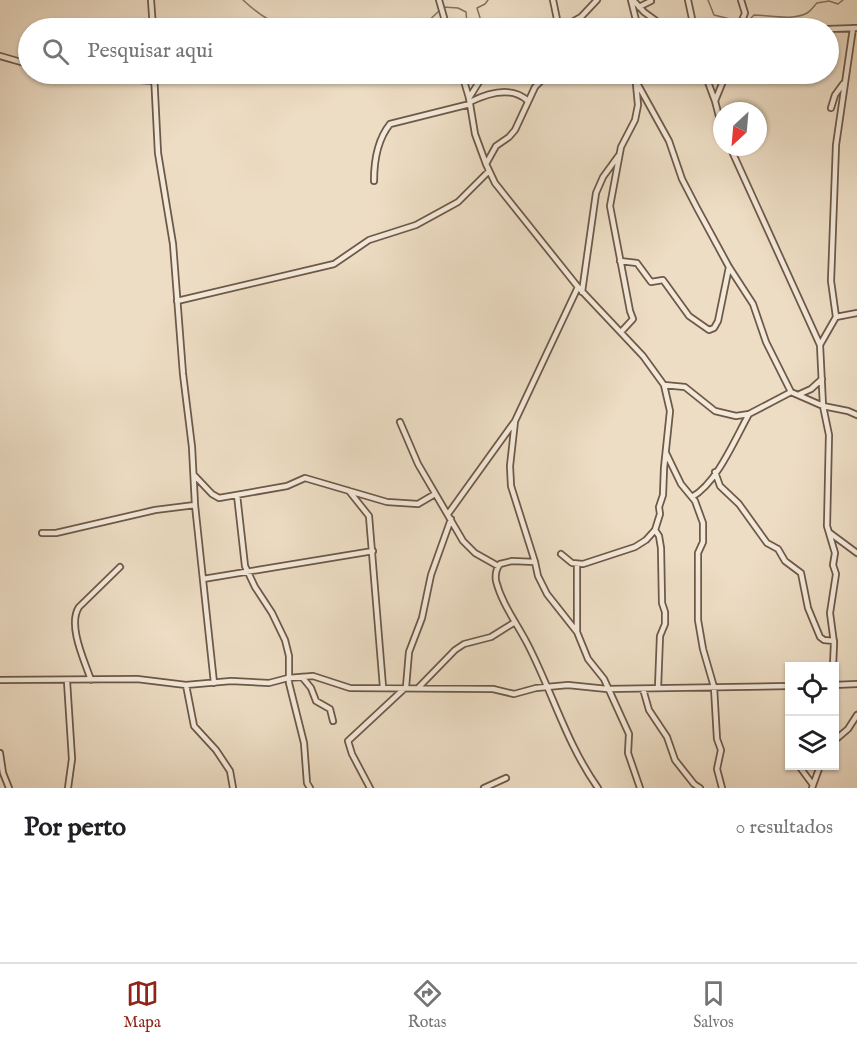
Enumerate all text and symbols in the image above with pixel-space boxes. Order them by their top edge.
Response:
search box [18,18,839,84]
icon: search [39,35,72,68]
text: Pesquisar aqui [87,37,213,65]
north arrow [713,102,767,156]
map controls [785,662,839,770]
button: locate [785,662,839,716]
button: layers [785,716,839,770]
text: Por perto [24,811,126,844]
text: 0 resultados [735,815,833,840]
tab: Mapa [123,977,161,1033]
tab: Rotas [408,977,446,1033]
tab: Salvos [693,977,734,1033]

